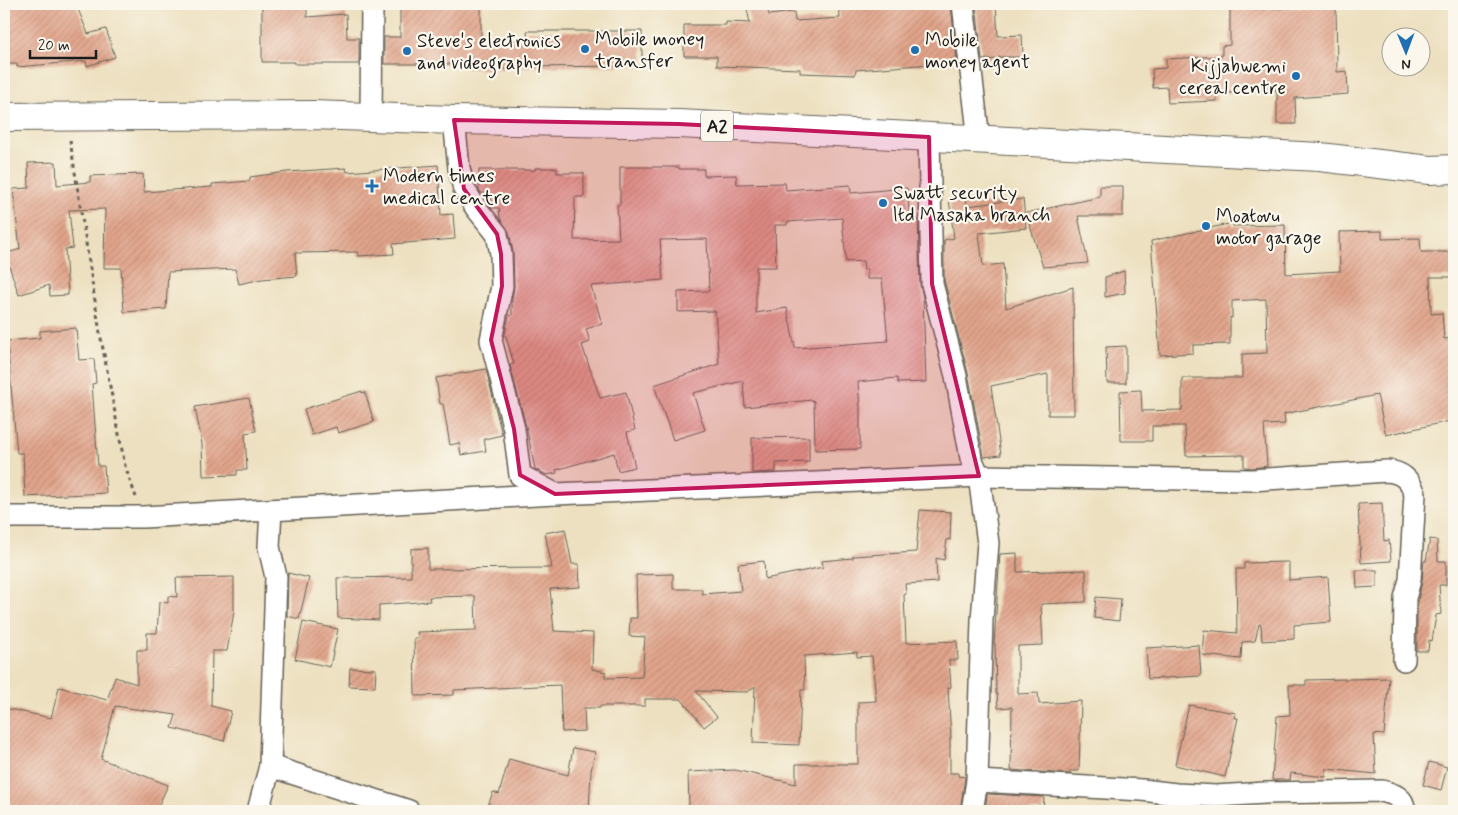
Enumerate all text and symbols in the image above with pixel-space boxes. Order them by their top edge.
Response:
place label: Mobile money transfer [594,27,704,74]
scale bar [30,28,96,60]
place label: Mobile money agent [925,28,1030,76]
north arrow [1380,28,1430,78]
place label: Steve's electronics and videography [417,29,561,79]
text: 20 m [38,36,70,56]
marker: Mobile money transfer [579,43,591,55]
marker: Mobile money agent [909,44,921,56]
marker: Steve's electronics and videography [401,45,413,57]
place label: Kijjabwemi cereal centre [1179,54,1286,101]
text: N [1401,55,1411,73]
marker: Kijjabwemi cereal centre [1290,70,1302,82]
road number: A2 [701,110,733,142]
place label: Modern times medical centre [383,164,510,211]
marker: Modern times medical centre [365,179,379,193]
place label: Swatt security ltd Masaka branch [893,181,1051,228]
marker: Swatt security ltd Masaka branch [877,197,889,209]
place label: Moatovu motor garage [1216,204,1321,253]
marker: Moatovu motor garage [1200,220,1212,232]

